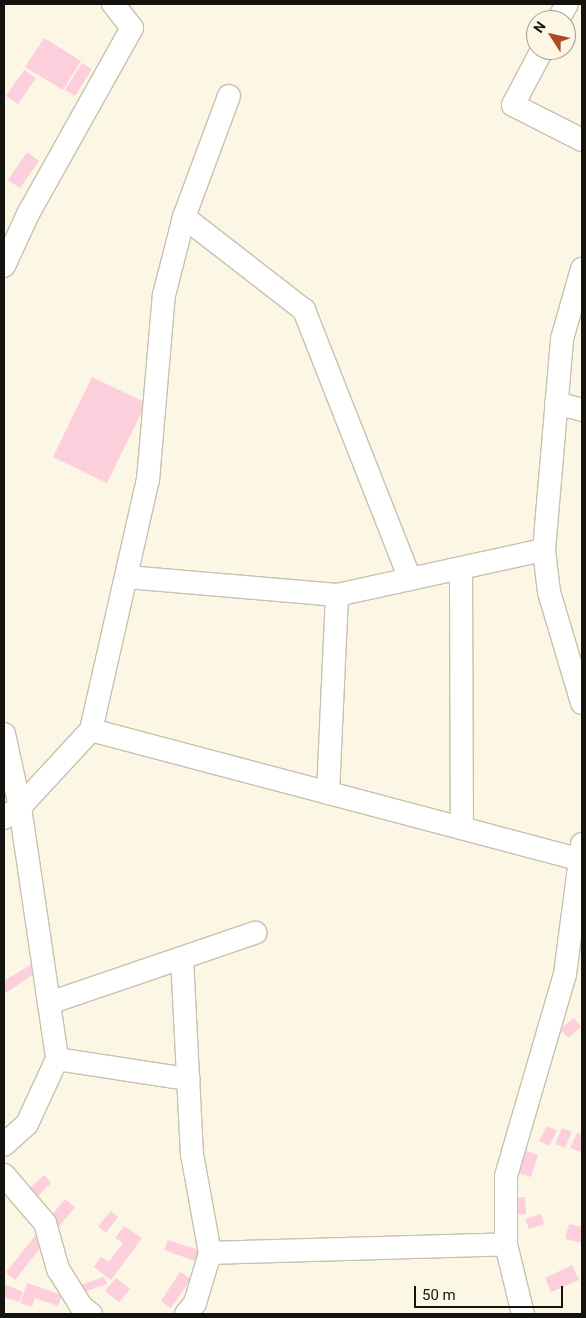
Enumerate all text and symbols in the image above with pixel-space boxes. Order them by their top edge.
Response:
north arrow [526,10,576,60]
text: N [530,18,549,36]
scale bar [416,1276,565,1308]
text: 50 m [422,1286,456,1304]

